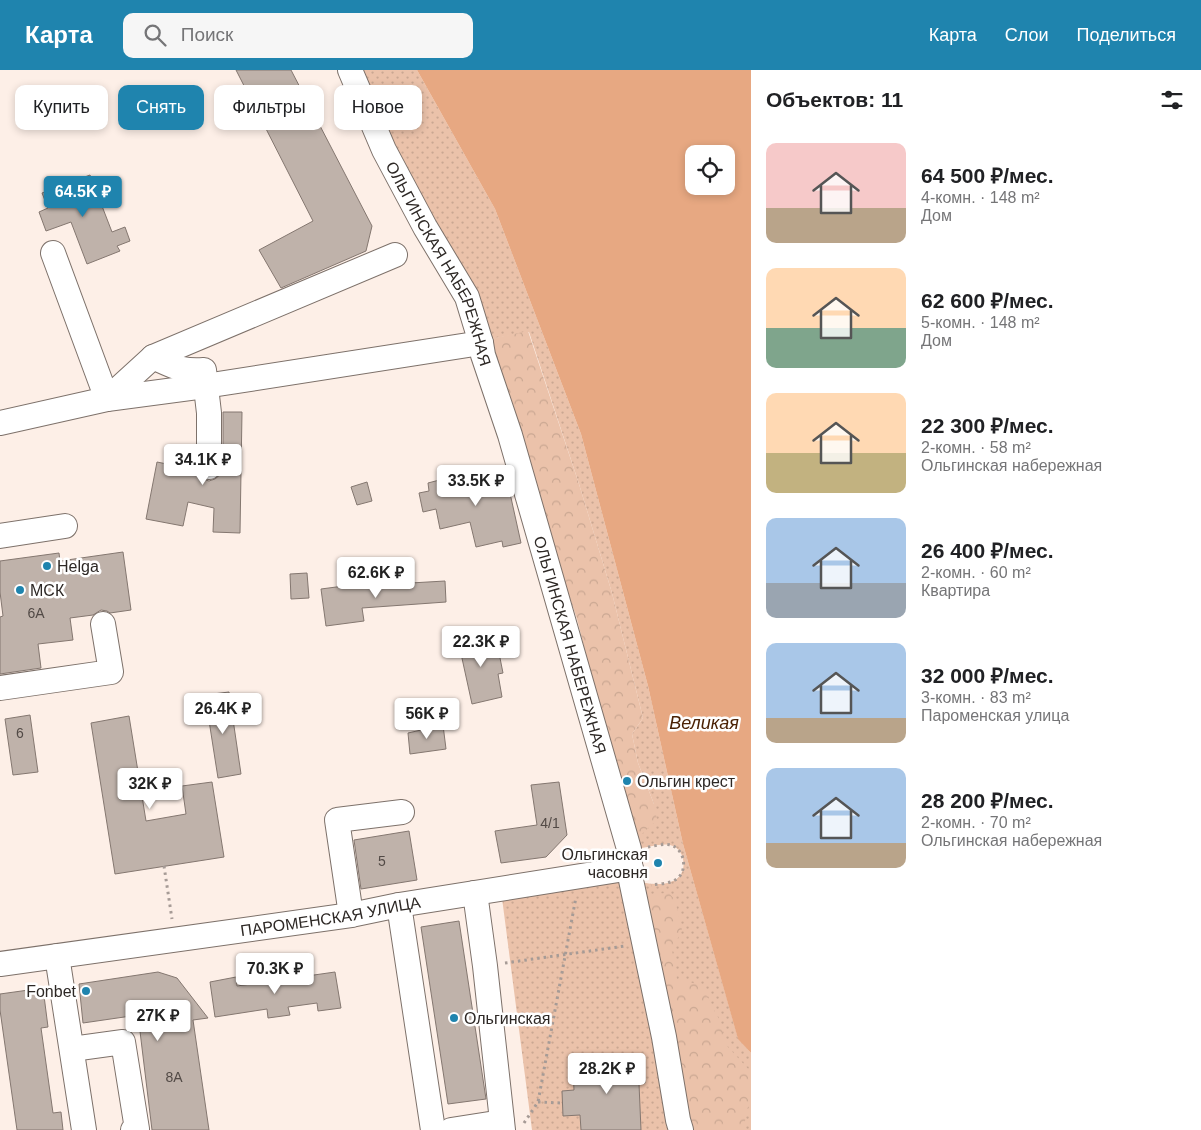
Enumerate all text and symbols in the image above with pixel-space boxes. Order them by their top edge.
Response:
search box [123,13,473,58]
text: Карта [25,21,93,48]
icon: search [141,21,169,49]
text: Поиск [181,24,233,45]
text: Карта [929,25,977,45]
text: Слои [1005,25,1049,45]
text: Поделиться [1077,25,1176,45]
chip: Купить [15,85,108,130]
chip: Снять [118,85,204,130]
chip: Фильтры [214,85,324,130]
chip: Новое [334,85,422,130]
icon: filters [1158,86,1186,114]
text: Объектов: 11 [766,88,903,111]
map controls [685,145,735,195]
button: locate [685,145,735,195]
street label: ОЛЬГИНСКАЯ НАБЕРЕЖНАЯ [383,159,494,368]
icon: home [806,163,866,223]
text: 64 500 ₽/мес. [921,164,1054,187]
pin: 64.5K ₽ [37,176,129,218]
text: 64.5K ₽ [55,183,111,200]
text: 4-комн. · 148 m² [921,189,1040,206]
text: Дом [921,207,952,224]
icon: home [806,288,866,348]
text: 62 600 ₽/мес. [921,289,1054,312]
text: 5-комн. · 148 m² [921,314,1040,331]
text: Дом [921,332,952,349]
icon: home [806,413,866,473]
text: 22 300 ₽/мес. [921,414,1054,437]
text: 2-комн. · 58 m² [921,439,1031,456]
pin: 34.1K ₽ [157,444,249,486]
text: 34.1K ₽ [175,451,231,468]
text: Ольгинская набережная [921,457,1102,474]
pin: 33.5K ₽ [430,464,522,507]
text: 33.5K ₽ [448,472,504,489]
street label: ОЛЬГИНСКАЯ НАБЕРЕЖНАЯ [531,534,609,756]
icon: home [806,538,866,598]
text: 26 400 ₽/мес. [921,539,1054,562]
pin: 62.6K ₽ [330,556,422,599]
place label: Helga [57,558,99,575]
marker: Helga [41,560,53,572]
text: 62.6K ₽ [348,564,404,581]
text: 2-комн. · 60 m² [921,564,1031,581]
place label: МСК [30,582,65,599]
text: Квартира [921,582,990,599]
marker: МСК [14,584,26,596]
house number: 6А [27,605,45,621]
pin: 22.3K ₽ [435,626,527,668]
text: 22.3K ₽ [453,633,509,650]
icon: home [806,663,866,723]
text: 32 000 ₽/мес. [921,664,1054,687]
text: 3-комн. · 83 m² [921,689,1031,706]
pin: 26.4K ₽ [177,692,269,735]
pin: 56K ₽ [392,698,462,740]
text: 26.4K ₽ [195,700,251,717]
text: 56K ₽ [405,705,449,722]
text: Пароменская улица [921,707,1069,724]
water label: Великая [669,713,739,733]
house number: 6 [16,725,24,741]
pin: 32K ₽ [115,768,185,810]
place label: Ольгин крест [637,773,736,790]
text: 32K ₽ [128,775,172,792]
marker: Ольгин крест [621,775,633,787]
icon: home [806,788,866,848]
text: 28 200 ₽/мес. [921,789,1054,812]
text: 2-комн. · 70 m² [921,814,1031,831]
house number: 4/1 [540,815,560,831]
text: Ольгинская набережная [921,832,1102,849]
place label: Ольгинская часовня [562,846,648,881]
house number: 5 [378,853,386,869]
marker: Ольгинская часовня [652,857,664,869]
street label: ПАРОМЕНСКАЯ УЛИЦА [239,894,422,939]
pin: 70.3K ₽ [229,952,321,995]
text: 70.3K ₽ [247,960,303,977]
place label: Fonbet [26,983,77,1000]
marker: Fonbet [80,985,92,997]
pin: 27K ₽ [123,1000,193,1042]
text: 27K ₽ [136,1007,180,1024]
place label: Ольгинская [464,1010,550,1027]
marker: Ольгинская [448,1012,460,1024]
pin: 28.2K ₽ [561,1052,653,1095]
text: 28.2K ₽ [579,1060,635,1077]
house number: 8А [165,1069,183,1085]

